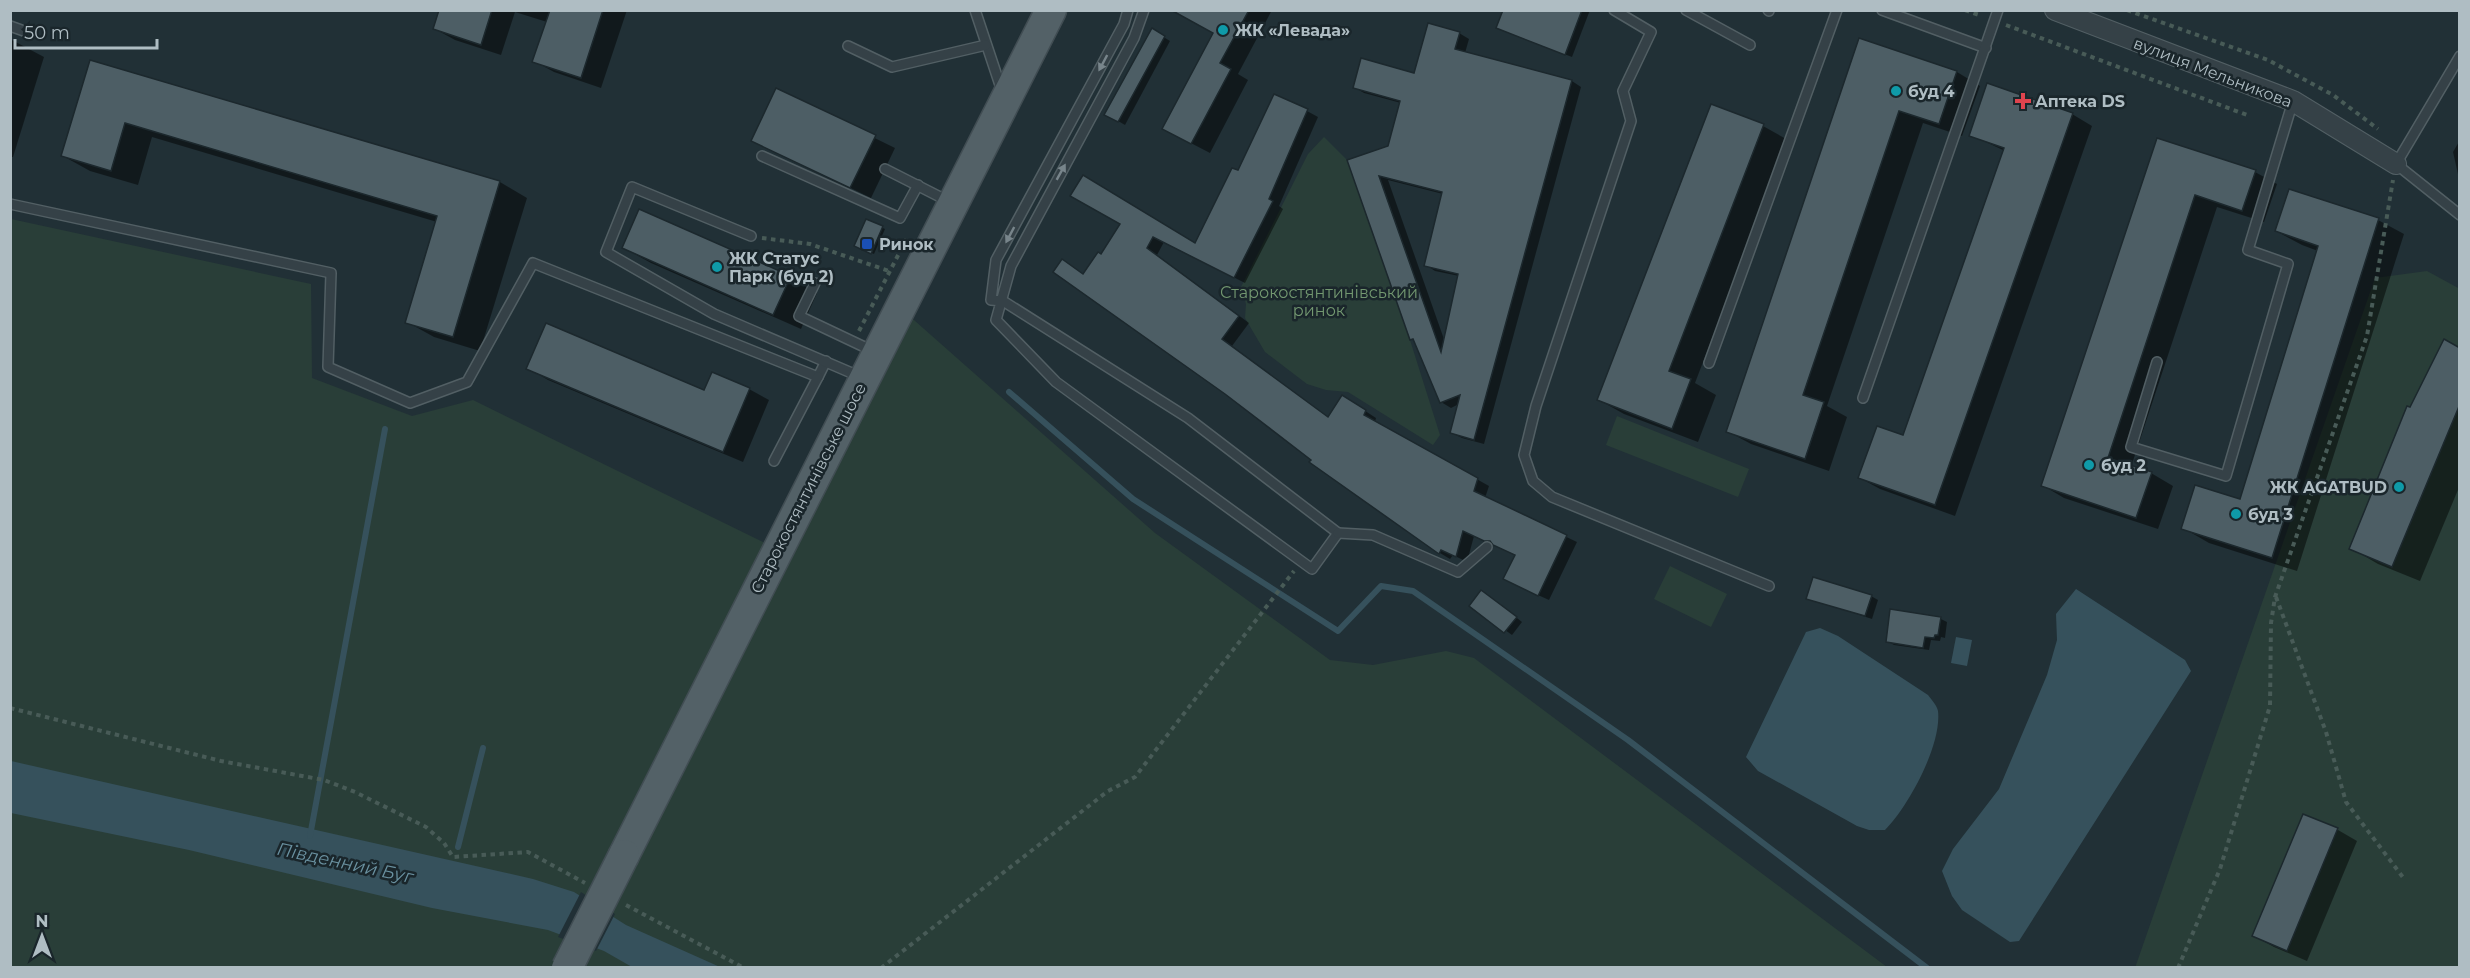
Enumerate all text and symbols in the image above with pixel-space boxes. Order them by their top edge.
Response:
scale bar [15,12,158,50]
place label: ЖК «Левада» [1235,21,1350,40]
text: 50 m [24,22,70,44]
marker: ЖК «Левада» [1216,23,1230,37]
street label: вулиця Мельникова [2131,33,2295,112]
one-way arrow [1098,55,1108,72]
place label: буд 4 [1908,82,1955,101]
marker: буд 4 [1889,84,1903,98]
place label: Аптека DS [2035,92,2125,111]
marker: Аптека DS [2016,94,2030,108]
one-way arrow [1055,164,1066,180]
one-way arrow [1005,226,1015,243]
place label: Ринок [879,235,934,254]
marker: Ринок [860,237,874,251]
place label: ЖК Статус Парк (буд 2) [729,249,834,286]
marker: ЖК Статус Парк (буд 2) [710,260,724,274]
park label: Старокостянтинівський ринок [1220,283,1418,320]
street label: Старокостянтинівське шосе [747,380,870,597]
place label: буд 2 [2101,456,2146,475]
marker: буд 2 [2082,458,2096,472]
place label: ЖК AGATBUD [2270,478,2387,497]
marker: ЖК AGATBUD [2392,480,2406,494]
place label: буд 3 [2248,505,2293,524]
marker: буд 3 [2229,507,2243,521]
water label: Південний Буг [275,838,417,888]
north arrow [12,906,72,966]
text: N [36,912,48,931]

